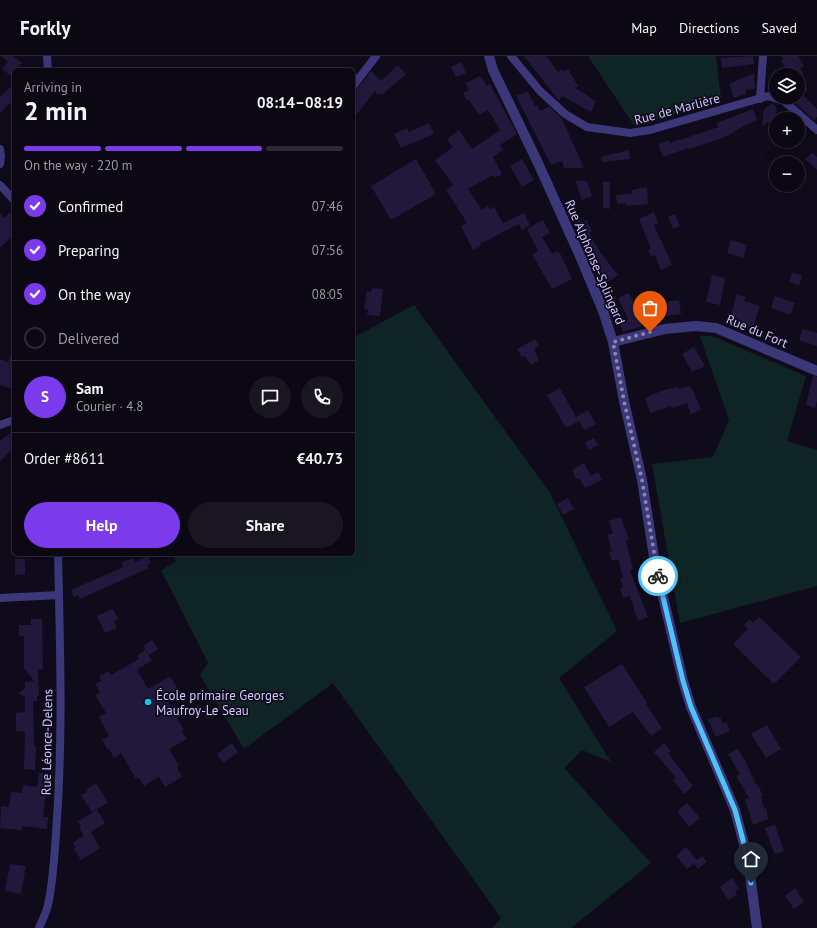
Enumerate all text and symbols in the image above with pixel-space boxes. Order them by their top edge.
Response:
text: Forkly [20,16,71,40]
text: Map [631,19,657,37]
text: Directions [679,19,739,37]
text: Saved [761,19,797,37]
map controls [769,68,805,192]
button: layers [769,68,805,104]
text: Arriving in [24,79,82,96]
street label: Rue de Marlière [632,89,722,129]
text: 08:14–08:19 [257,93,343,112]
text: 2 min [24,94,87,127]
button: + [769,112,805,148]
button: − [769,156,805,192]
text: On the way · 220 m [24,157,132,174]
icon: check [24,195,46,217]
text: Confirmed [58,197,123,216]
street label: Rue Alphonse-Splingard [561,197,629,327]
text: 07:46 [312,198,343,215]
icon: check [24,239,46,261]
text: Preparing [58,241,120,260]
text: 07:56 [312,242,343,259]
icon: check [24,283,46,305]
text: On the way [58,285,131,304]
text: 08:05 [312,286,343,303]
pin [633,291,667,332]
icon: bag [639,297,661,319]
street label: Rue du Fort [724,310,791,352]
text: Delivered [58,329,119,348]
button: chat [249,376,291,418]
button: phone [301,376,343,418]
text: Sam [76,379,103,398]
text: S [41,387,49,406]
text: Courier · 4.8 [76,398,143,415]
text: Order #8611 [24,449,105,468]
text: €40.73 [297,449,343,468]
button: Help [24,502,180,548]
button: Share [188,502,343,548]
courier [638,556,678,596]
icon: bike [647,565,669,587]
place label: École primaire Georges Maufroy-Le Seau [156,687,284,719]
street label: Rue Léonce-Delens [38,689,56,795]
marker: École primaire Georges Maufroy-Le Seau [143,697,153,707]
pin [734,842,768,883]
icon: home [740,848,762,870]

